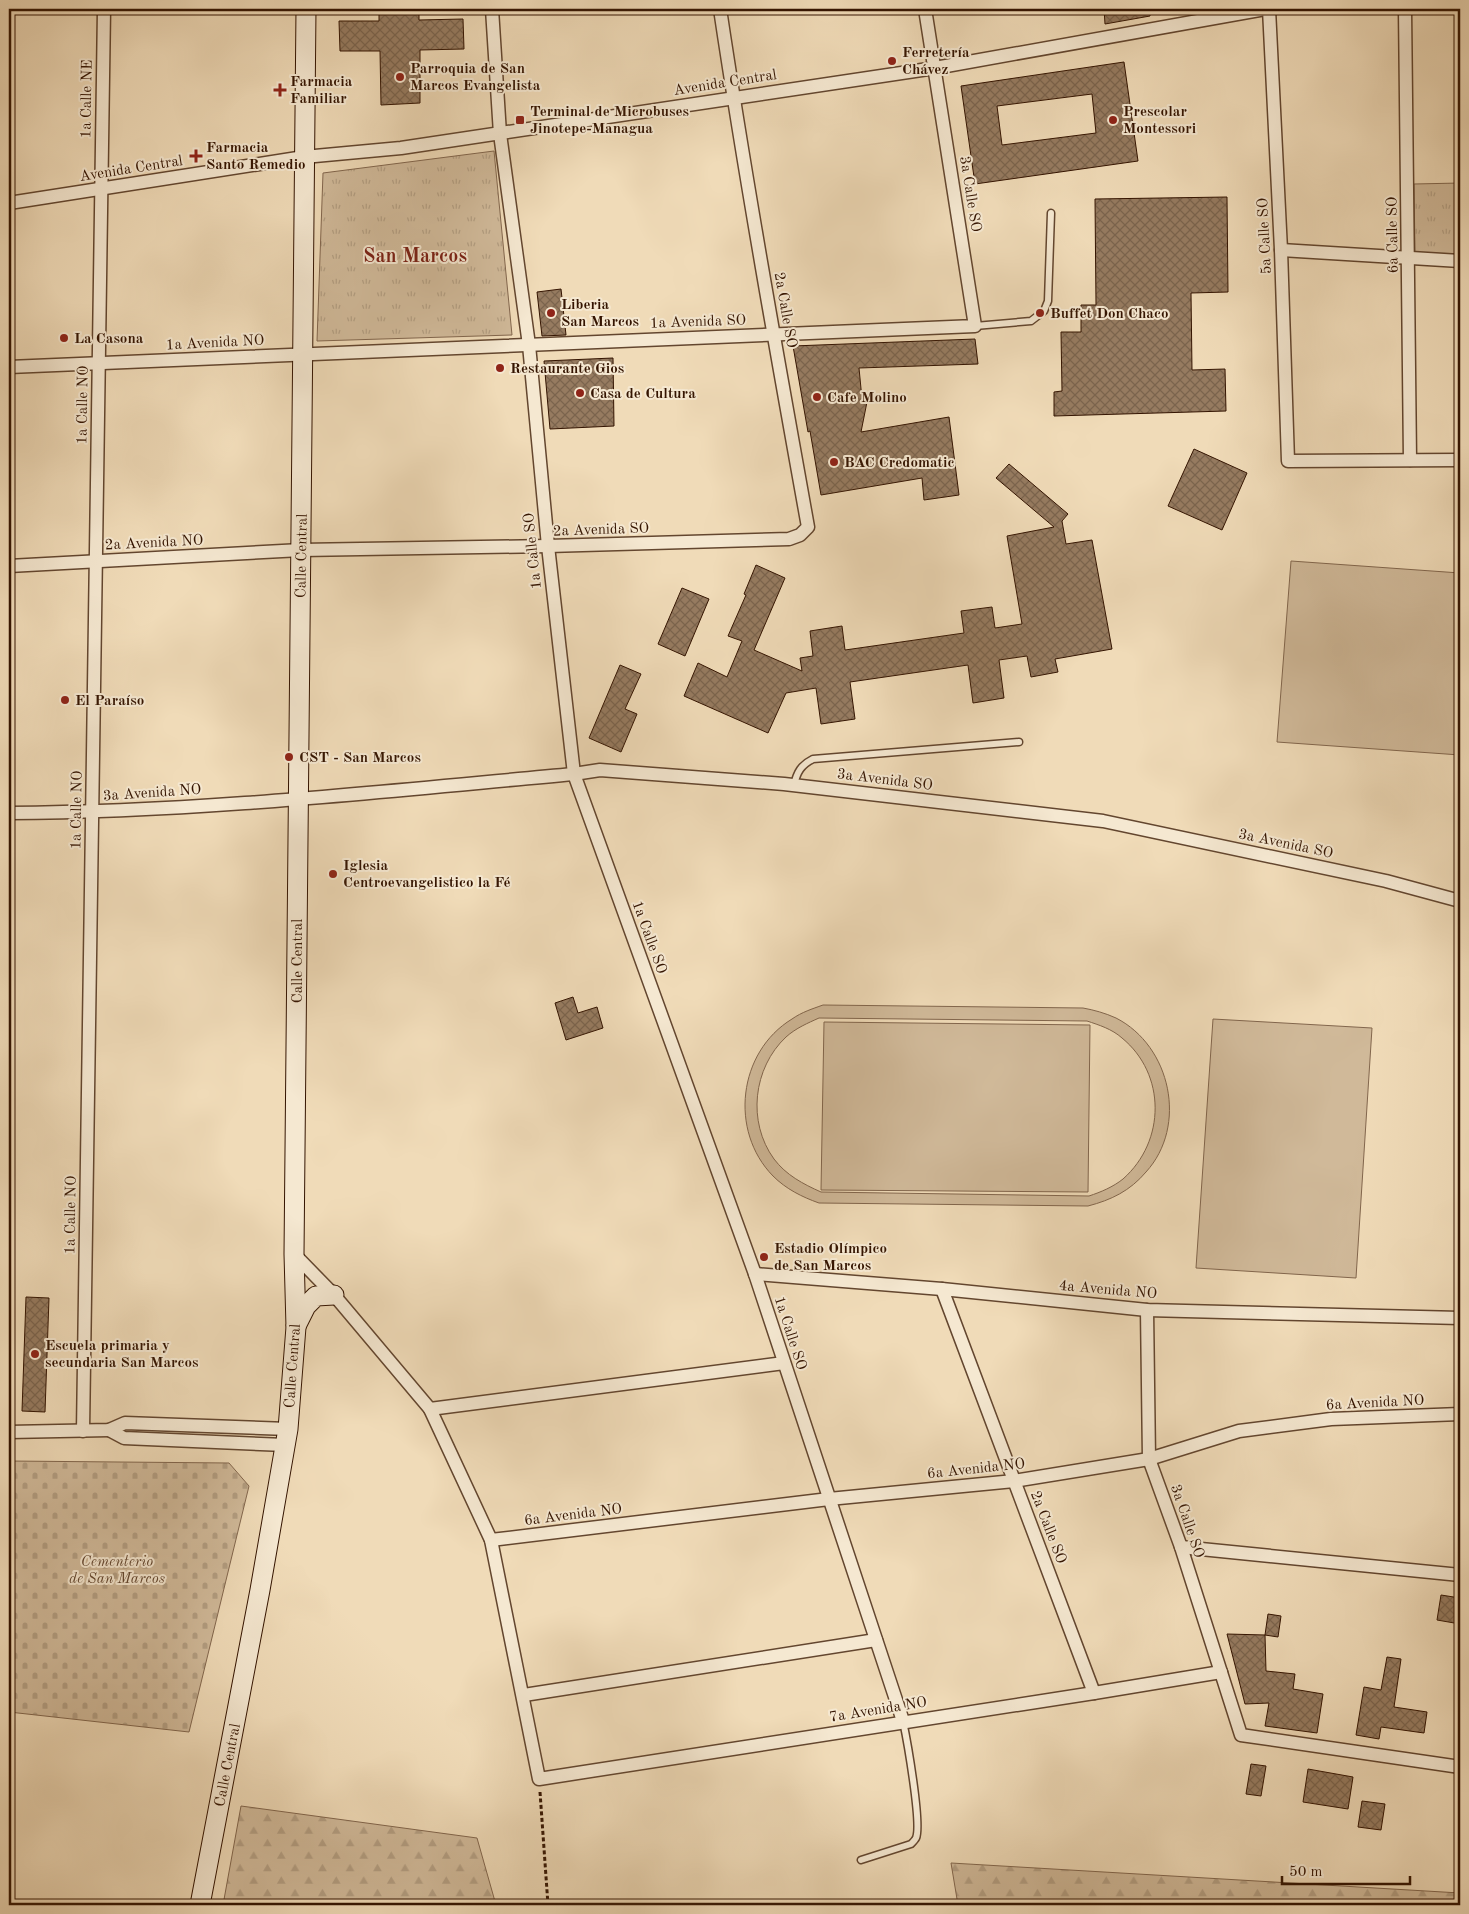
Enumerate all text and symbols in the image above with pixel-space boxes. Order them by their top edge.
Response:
place label: Ferretería Chávez [902,46,970,78]
marker: Ferretería Chávez [886,55,898,67]
street label: 1a Calle NE [79,59,96,139]
place label: Parroquia de San Marcos Evangelista [410,62,541,94]
street label: Avenida Central [673,68,778,99]
marker: Parroquia de San Marcos Evangelista [394,71,406,83]
place label: Farmacia Familiar [290,75,353,107]
marker: Farmacia Familiar [274,84,286,96]
place label: Terminal de Microbuses Jinotepe-Managua [530,105,689,137]
place label: Prescolar Montessori [1123,105,1196,137]
marker: Terminal de Microbuses Jinotepe-Managua [514,114,526,126]
marker: Prescolar Montessori [1107,114,1119,126]
place label: Farmacia Santo Remedio [206,141,306,173]
marker: Farmacia Santo Remedio [190,150,202,162]
street label: Avenida Central [79,154,184,185]
street label: 3a Calle SO [956,155,983,233]
street label: 6a Calle SO [1385,196,1402,273]
street label: 5a Calle SO [1256,197,1275,275]
district label: San Marcos [363,247,467,267]
street label: 2a Calle SO [770,271,799,349]
place label: Liberia San Marcos [561,298,639,330]
marker: Liberia San Marcos [545,307,557,319]
marker: Buffet Don Chaco [1034,307,1046,319]
place label: Buffet Don Chaco [1050,307,1169,322]
street label: 1a Avenida SO [650,313,746,332]
marker: La Casona [58,332,70,344]
place label: La Casona [74,332,144,347]
street label: 1a Avenida NO [165,333,265,354]
marker: Restaurante Gios [494,362,506,374]
place label: Restaurante Gios [510,362,624,377]
street label: 1a Calle NO [75,365,92,445]
marker: Casa de Cultura [574,387,586,399]
place label: Casa de Cultura [590,387,696,402]
marker: Cafe Molino [811,391,823,403]
place label: Cafe Molino [827,391,907,406]
marker: BAC Credomatic [828,456,840,468]
place label: BAC Credomatic [844,456,955,471]
street label: 1a Calle SO [522,512,545,590]
street label: Calle Central [294,514,311,598]
street label: 2a Avenida SO [553,521,649,540]
street label: 2a Avenida NO [104,533,204,554]
marker: El Paraíso [59,694,71,706]
place label: El Paraíso [75,694,144,709]
marker: CST - San Marcos [283,751,295,763]
place label: CST - San Marcos [299,751,421,766]
street label: 3a Avenida SO [836,767,934,794]
street label: 1a Calle NO [69,770,86,850]
street label: 3a Avenida NO [102,783,202,804]
street label: 3a Avenida SO [1237,827,1334,862]
place label: Iglesia Centroevangelistico la Fé [343,859,511,891]
marker: Iglesia Centroevangelistico la Fé [327,868,339,880]
street label: 1a Calle SO [628,899,669,976]
street label: Calle Central [291,919,306,1003]
street label: 1a Calle NO [63,1175,80,1255]
place label: Estadio Olímpico de San Marcos [774,1242,887,1274]
marker: Estadio Olímpico de San Marcos [758,1251,770,1263]
street label: 4a Avenida NO [1058,1279,1158,1302]
street label: 1a Calle SO [771,1295,809,1372]
street label: Calle Central [283,1323,304,1409]
place label: Escuela primaria y secundaria San Marcos [45,1339,199,1371]
marker: Escuela primaria y secundaria San Marcos [29,1348,41,1360]
street label: 6a Avenida NO [1325,1393,1425,1414]
street label: 6a Avenida NO [926,1457,1026,1482]
street label: 3a Calle SO [1167,1483,1206,1560]
street label: 2a Calle SO [1027,1489,1068,1566]
street label: 6a Avenida NO [523,1502,623,1529]
park label: Cementerio de San Marcos [69,1555,165,1587]
street label: 7a Avenida NO [828,1695,928,1726]
street label: Calle Central [213,1722,244,1808]
scale bar [1282,1854,1409,1886]
text: 50 m [1289,1865,1323,1880]

